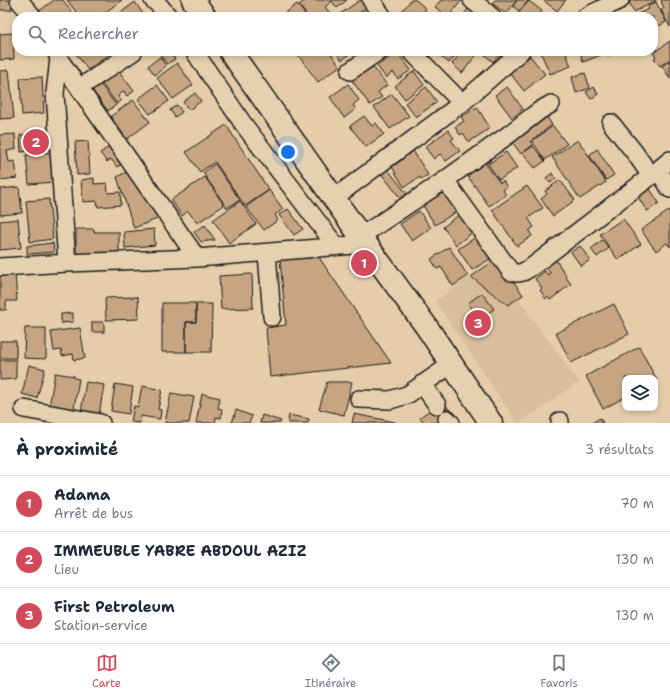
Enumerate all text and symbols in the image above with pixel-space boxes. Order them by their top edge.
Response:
search box [12,12,658,56]
icon: search [26,23,48,45]
text: Rechercher [58,24,139,44]
pin: 2 [23,127,49,157]
your location [278,142,298,162]
pin: 1 [351,248,377,278]
pin: 3 [465,308,491,338]
map controls [622,375,658,411]
button: layers [622,375,658,411]
text: À proximité [16,438,118,460]
text: 3 résultats [585,441,654,458]
text: Adama [54,485,110,505]
text: 1 [26,495,32,512]
text: 70 m [620,495,654,512]
text: Arrêt de bus [54,505,133,522]
text: IMMEUBLE YABRE ABDOUL AZIZ [54,541,306,561]
text: 2 [24,551,34,568]
text: 130 m [616,551,654,568]
text: Lieu [54,561,79,578]
text: First Petroleum [54,597,175,617]
text: 3 [24,607,34,624]
text: 130 m [616,607,654,624]
text: Station-service [54,617,148,634]
tab: Carte [92,652,121,691]
tab: Itinéraire [305,652,356,691]
tab: Favoris [540,652,578,691]

